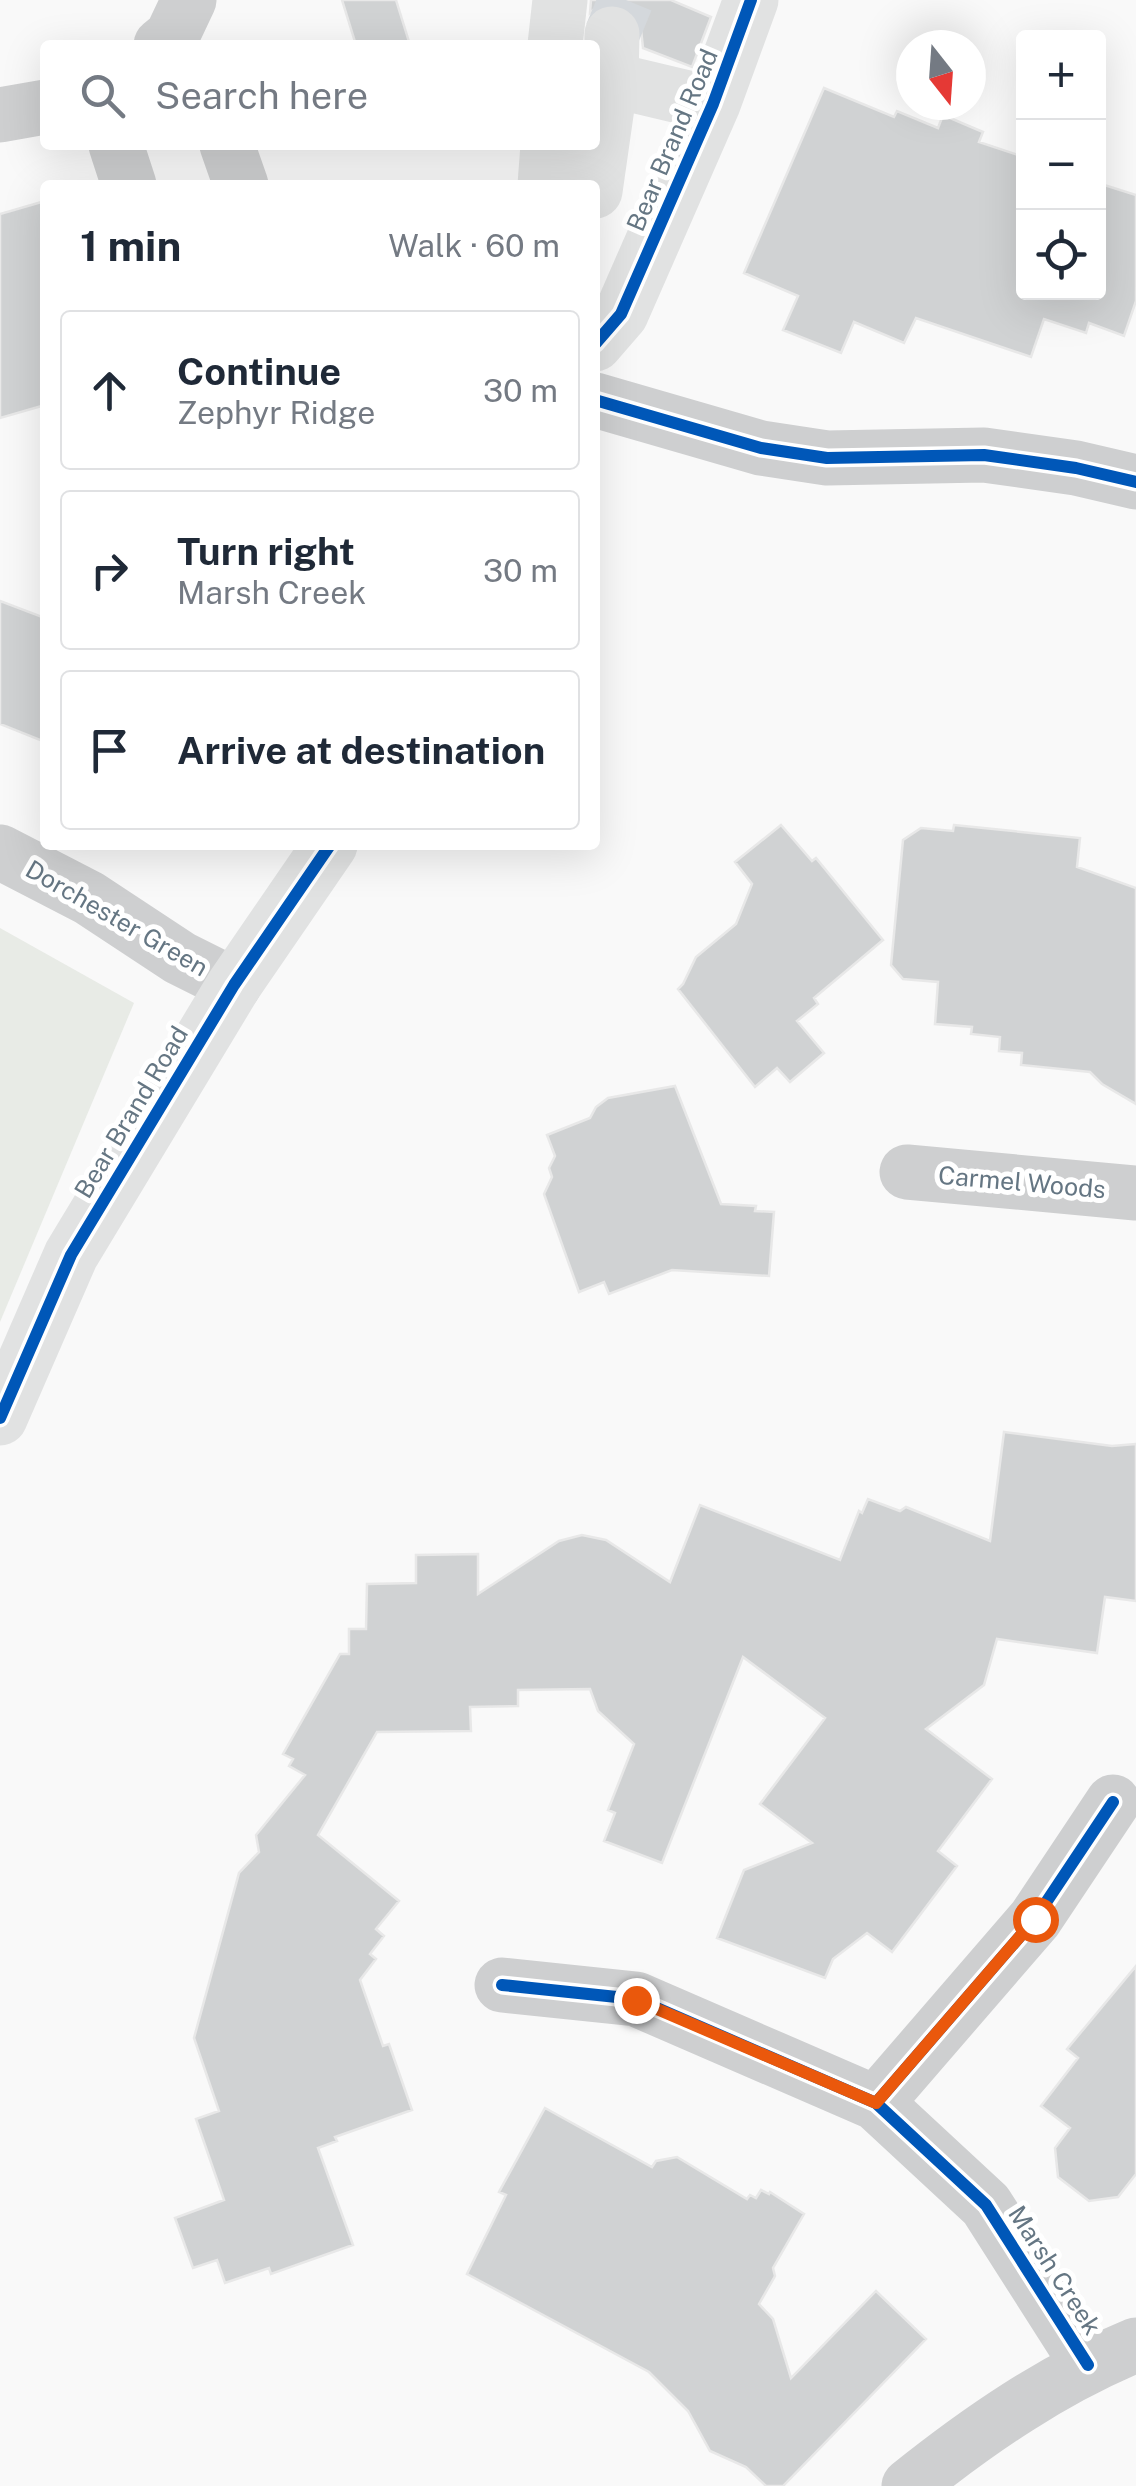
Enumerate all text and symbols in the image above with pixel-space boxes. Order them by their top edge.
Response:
north arrow [896,30,986,120]
map controls [1016,30,1106,300]
button: + [1016,30,1106,120]
search box [40,40,600,150]
street label: Bear Brand Road [620,44,724,236]
icon: search [75,68,130,123]
text: Search here [155,73,368,118]
button: − [1016,120,1106,210]
button: locate [1016,210,1106,300]
text: 1 min [80,221,181,270]
text: Walk · 60 m [388,227,560,264]
text: Continue [177,349,341,394]
icon: ahead [82,363,137,418]
text: 30 m [483,372,558,409]
text: Zephyr Ridge [177,394,375,431]
text: Turn right [177,529,355,574]
icon: right [82,543,137,598]
text: 30 m [483,552,558,589]
text: Marsh Creek [177,574,366,611]
icon: arrive [82,723,137,778]
text: Arrive at destination [177,728,545,773]
street label: Dorchester Green [21,854,213,982]
street label: Bear Brand Road [68,1021,194,1203]
street label: Carmel Woods [937,1160,1107,1204]
route start [1013,1897,1059,1943]
route end [614,1978,660,2024]
street label: Marsh Creek [1002,2200,1108,2340]

